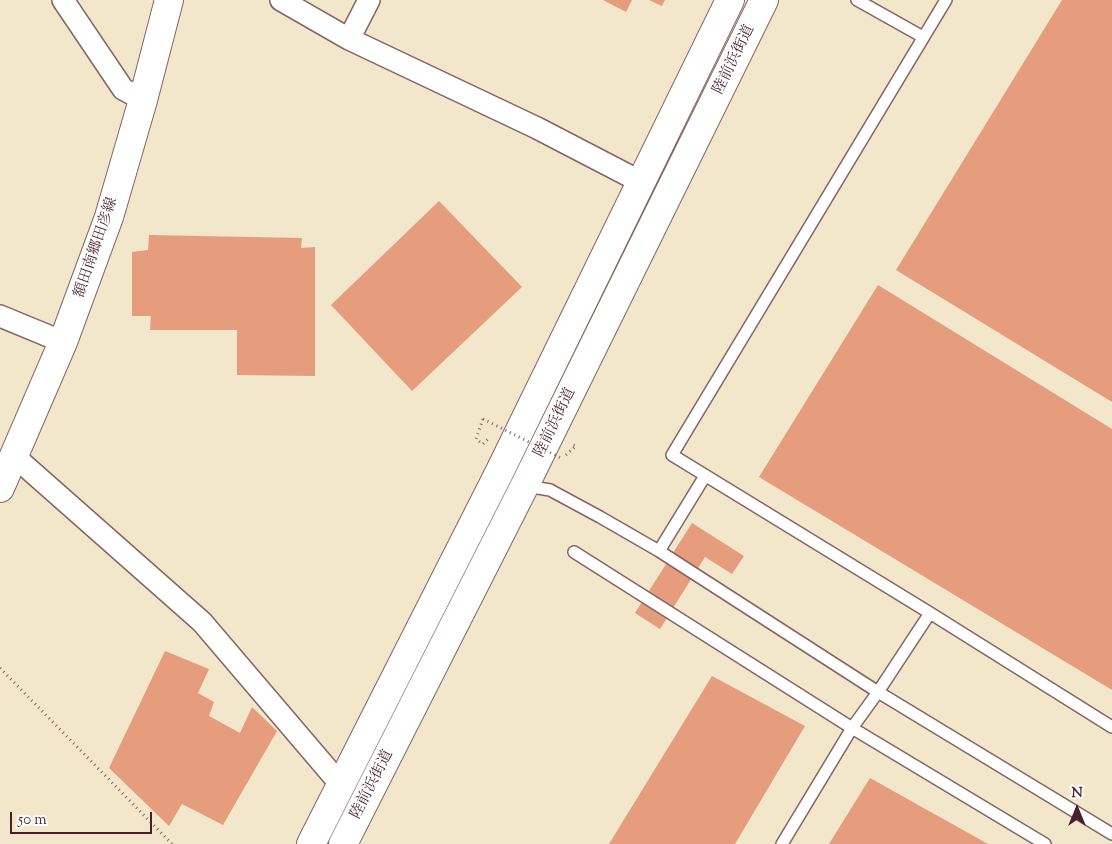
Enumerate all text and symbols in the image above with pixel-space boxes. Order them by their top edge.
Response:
street label: 陸前浜街道 [710,22,760,98]
street label: 額田南郷田彦線 [71,195,123,301]
street label: 陸前浜街道 [531,385,581,461]
street label: 陸前浜街道 [348,748,398,822]
north arrow [1052,784,1102,834]
text: N [1071,784,1083,804]
scale bar [12,802,155,834]
text: 50 m [18,810,47,831]

